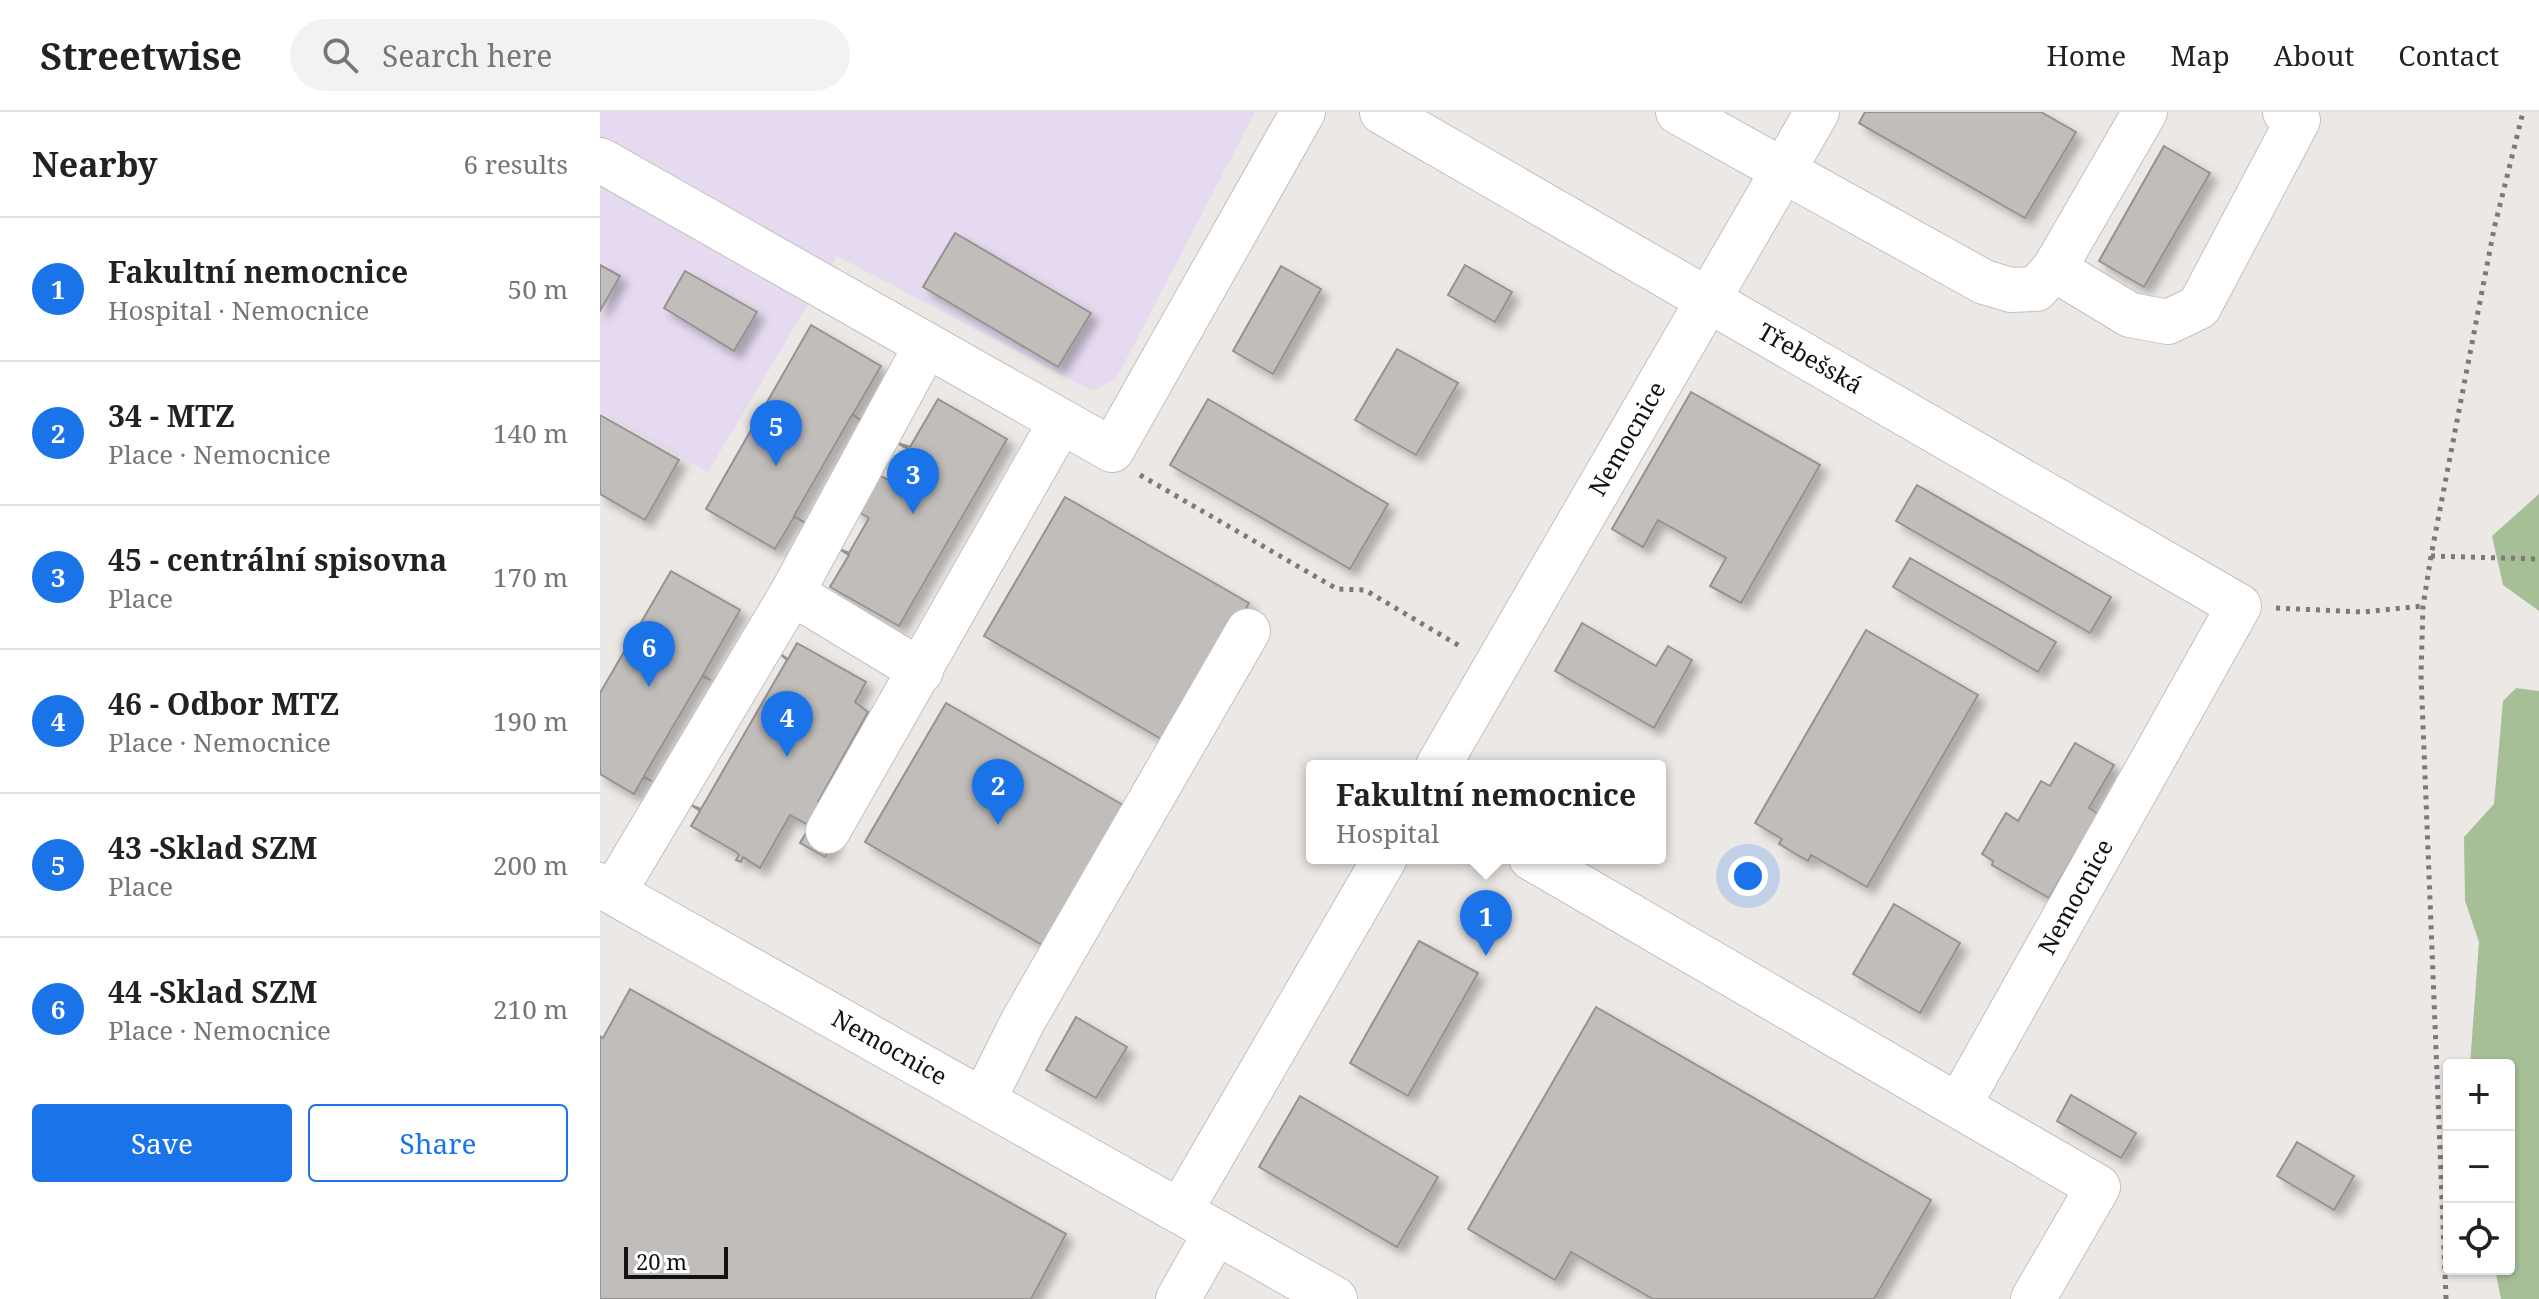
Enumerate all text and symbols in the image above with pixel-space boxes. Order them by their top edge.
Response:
search box [290,19,850,91]
text: Streetwise [40,29,242,81]
icon: search [318,33,362,77]
text: Search here [382,35,552,76]
text: Home [2047,36,2126,74]
text: Map [2170,36,2230,74]
text: About [2274,36,2354,74]
text: Contact [2398,36,2499,74]
text: Nearby [32,141,158,187]
text: 6 results [463,146,568,182]
text: Fakultní nemocnice [108,251,408,292]
text: 1 [51,271,65,307]
text: 50 m [508,271,568,307]
text: Hospital · Nemocnice [108,292,369,328]
street label: Třebešská [1752,314,1869,401]
street label: Nemocnice [1580,375,1672,502]
text: 34 - MTZ [108,395,235,436]
pin: 5 [750,400,802,466]
text: 2 [51,415,65,451]
text: 140 m [493,415,568,451]
text: Place · Nemocnice [108,436,331,472]
pin: 3 [887,448,939,514]
text: 45 - centrální spisovna [108,539,447,580]
text: 3 [51,559,65,595]
text: 170 m [493,559,568,595]
text: Place [108,580,173,616]
pin: 6 [623,621,675,687]
text: 46 - Odbor MTZ [108,683,339,724]
pin: 4 [761,691,813,757]
text: 4 [51,703,65,739]
text: 190 m [493,703,568,739]
text: Place · Nemocnice [108,724,331,760]
pin: 2 [972,759,1024,825]
popup [1306,760,1666,864]
text: Fakultní nemocnice [1336,774,1636,815]
text: Hospital [1336,815,1439,851]
text: 43 -Sklad SZM [108,827,317,868]
street label: Nemocnice [2029,833,2120,960]
text: 5 [51,847,65,883]
text: 200 m [493,847,568,883]
your location [1728,856,1768,896]
text: Place [108,868,173,904]
pin: 1 [1460,890,1512,956]
text: 44 -Sklad SZM [108,971,317,1012]
text: 6 [51,991,65,1027]
text: 210 m [493,991,568,1027]
street label: Nemocnice [826,1001,954,1092]
text: Place · Nemocnice [108,1012,331,1048]
map controls [2443,1059,2515,1275]
button: + [2443,1059,2515,1131]
button: Save [32,1104,292,1182]
button: Share [308,1104,568,1182]
button: − [2443,1131,2515,1203]
button: locate [2443,1203,2515,1275]
scale bar [624,1243,728,1279]
text: 20 m [636,1246,687,1276]

